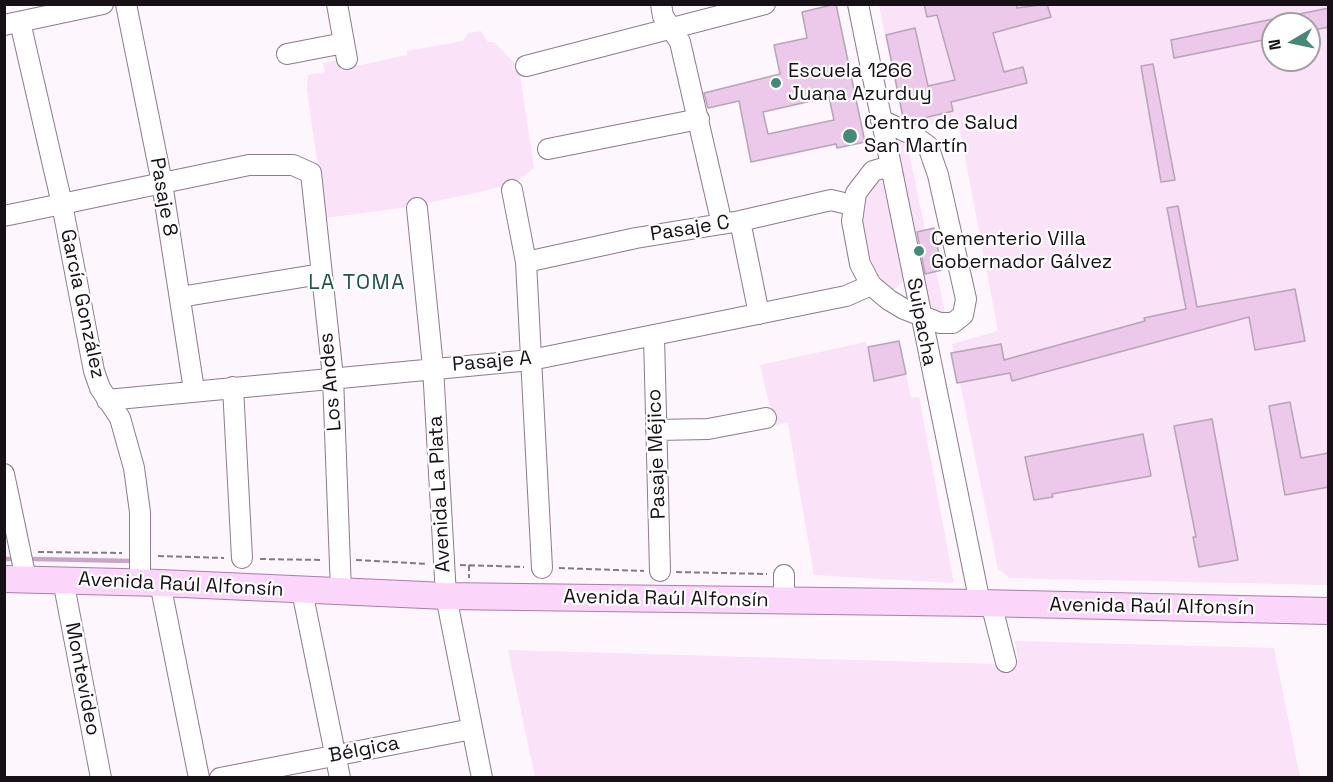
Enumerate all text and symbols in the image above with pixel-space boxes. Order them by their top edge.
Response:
north arrow [1261,12,1321,72]
text: N [1263,38,1286,52]
place label: Escuela 1266 Juana Azurduy [788,60,932,107]
marker: Escuela 1266 Juana Azurduy [769,76,783,90]
place label: Centro de Salud San Martín [864,112,1018,159]
marker: Centro de Salud San Martín [841,127,859,145]
street label: Pasaje 8 [144,156,182,238]
street label: Pasaje C [649,211,731,247]
street label: García González [54,227,110,381]
place label: Cementerio Villa Gobernador Gálvez [931,228,1112,275]
marker: Cementerio Villa Gobernador Gálvez [912,244,926,258]
district label: LA TOMA [308,270,406,296]
street label: Suipacha [901,276,941,368]
street label: Los Andes [315,332,347,432]
street label: Pasaje A [451,347,533,377]
street label: Pasaje Méjico [643,388,671,520]
street label: Avenida La Plata [424,415,456,573]
street label: Avenida Raúl Alfonsín [78,568,284,602]
street label: Avenida Raúl Alfonsín [563,585,769,613]
street label: Avenida Raúl Alfonsín [1049,593,1255,621]
street label: Montevideo [59,620,105,738]
street label: Bélgica [327,731,401,769]

